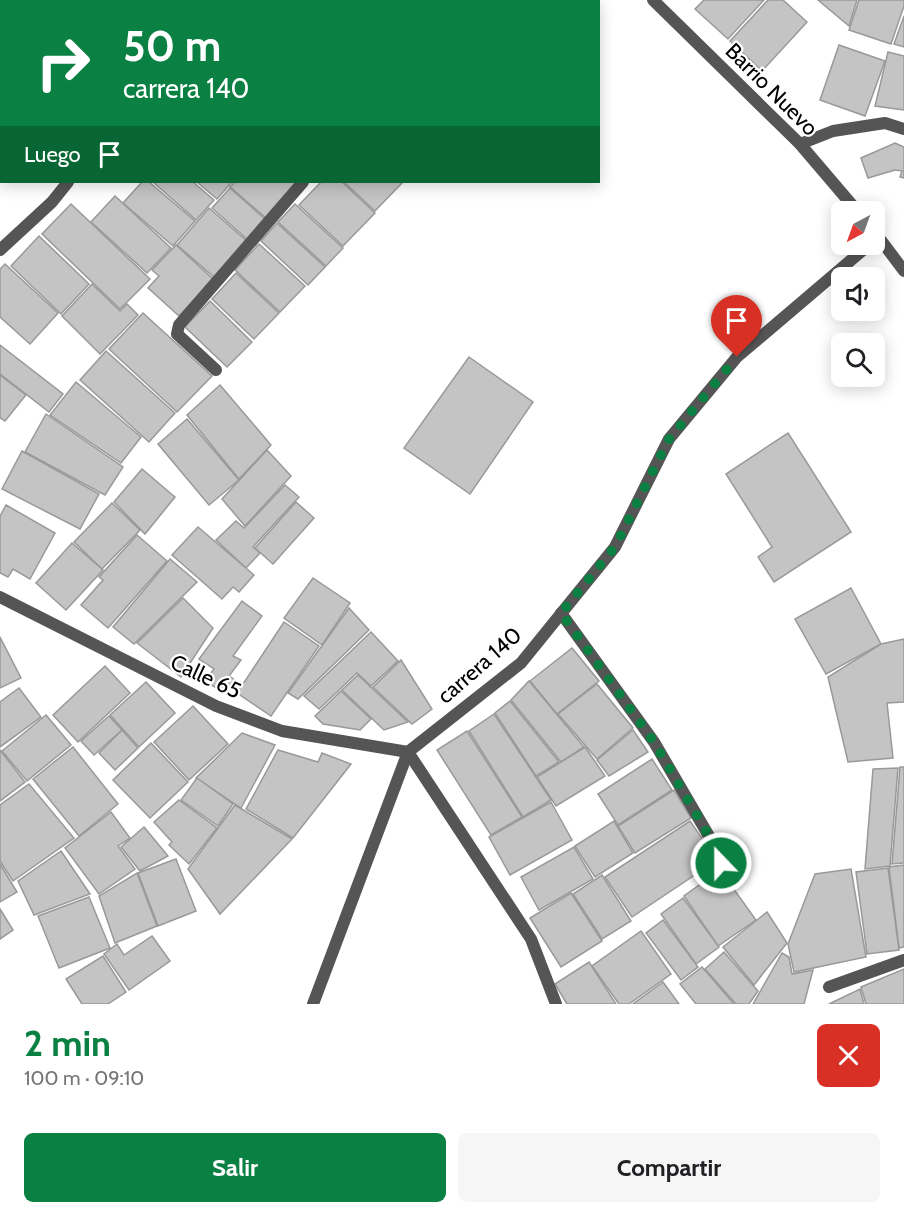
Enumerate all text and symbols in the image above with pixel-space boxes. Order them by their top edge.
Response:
text: 50 m [123,20,221,72]
icon: right [24,24,102,102]
street label: Barrio Nuevo [720,37,824,141]
text: carrera 140 [123,72,249,105]
icon: arrive [93,138,126,171]
text: Luego [24,141,81,168]
north arrow [831,201,885,255]
map controls [831,201,885,387]
button: sound [831,267,885,321]
pin [711,295,762,357]
icon: arrive [720,304,753,337]
button: search [831,333,885,387]
street label: carrera 140 [432,621,527,709]
street label: Calle 65 [166,648,245,705]
position arrow [689,831,753,895]
text: 2 min [24,1021,111,1065]
button: close [817,1024,880,1087]
text: 100 m · 09:10 [24,1066,144,1090]
button: Salir [24,1133,446,1202]
button: Compartir [458,1133,880,1202]

